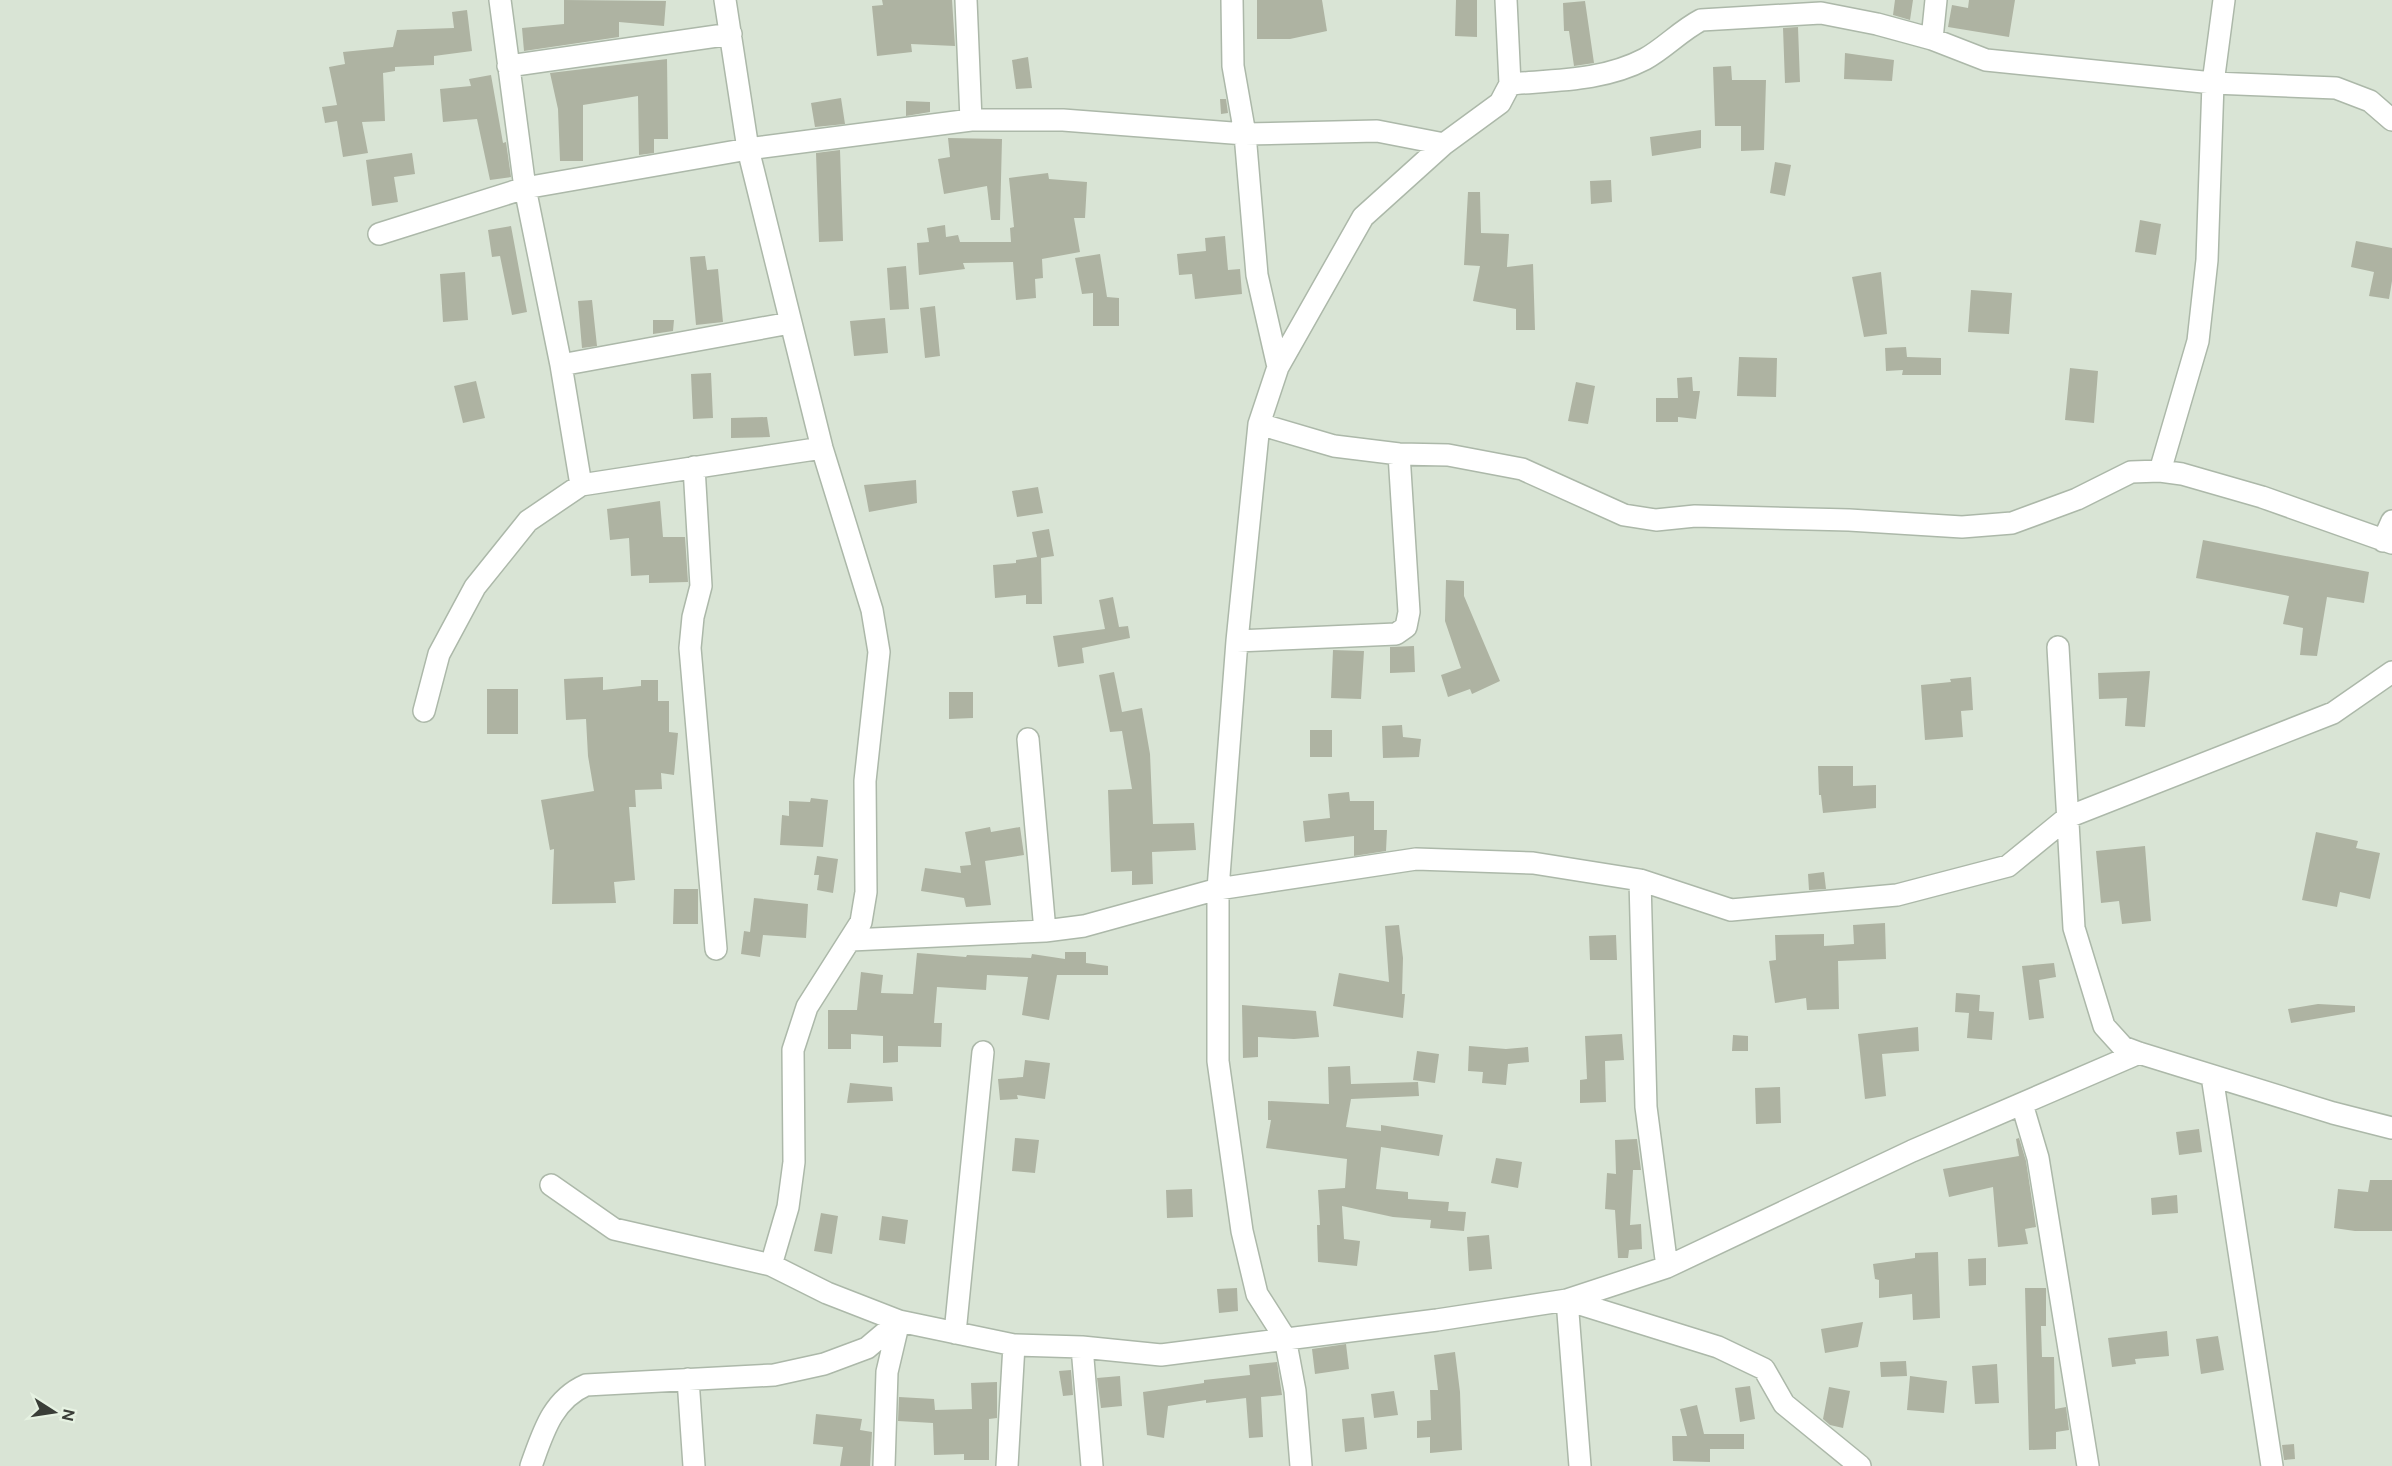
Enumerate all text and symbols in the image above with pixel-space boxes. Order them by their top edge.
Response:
north arrow [24,1382,84,1442]
text: N [57,1407,80,1423]

